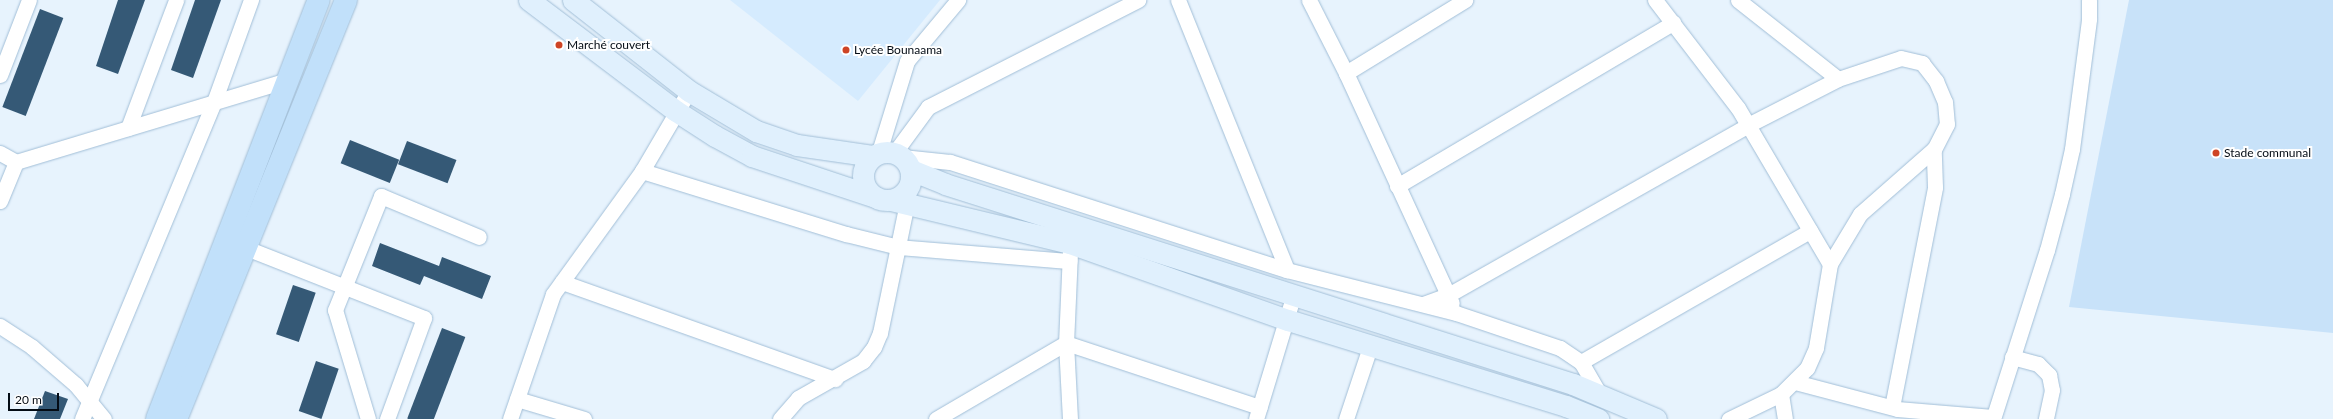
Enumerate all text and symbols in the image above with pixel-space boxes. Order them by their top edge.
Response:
place label: Marché couvert [567,38,650,52]
marker: Marché couvert [554,40,564,50]
place label: Lycée Bounaama [854,43,942,57]
marker: Lycée Bounaama [841,45,851,55]
place label: Stade communal [2224,146,2311,160]
marker: Stade communal [2211,148,2221,158]
scale bar [10,385,61,411]
text: 20 m [15,392,42,407]

